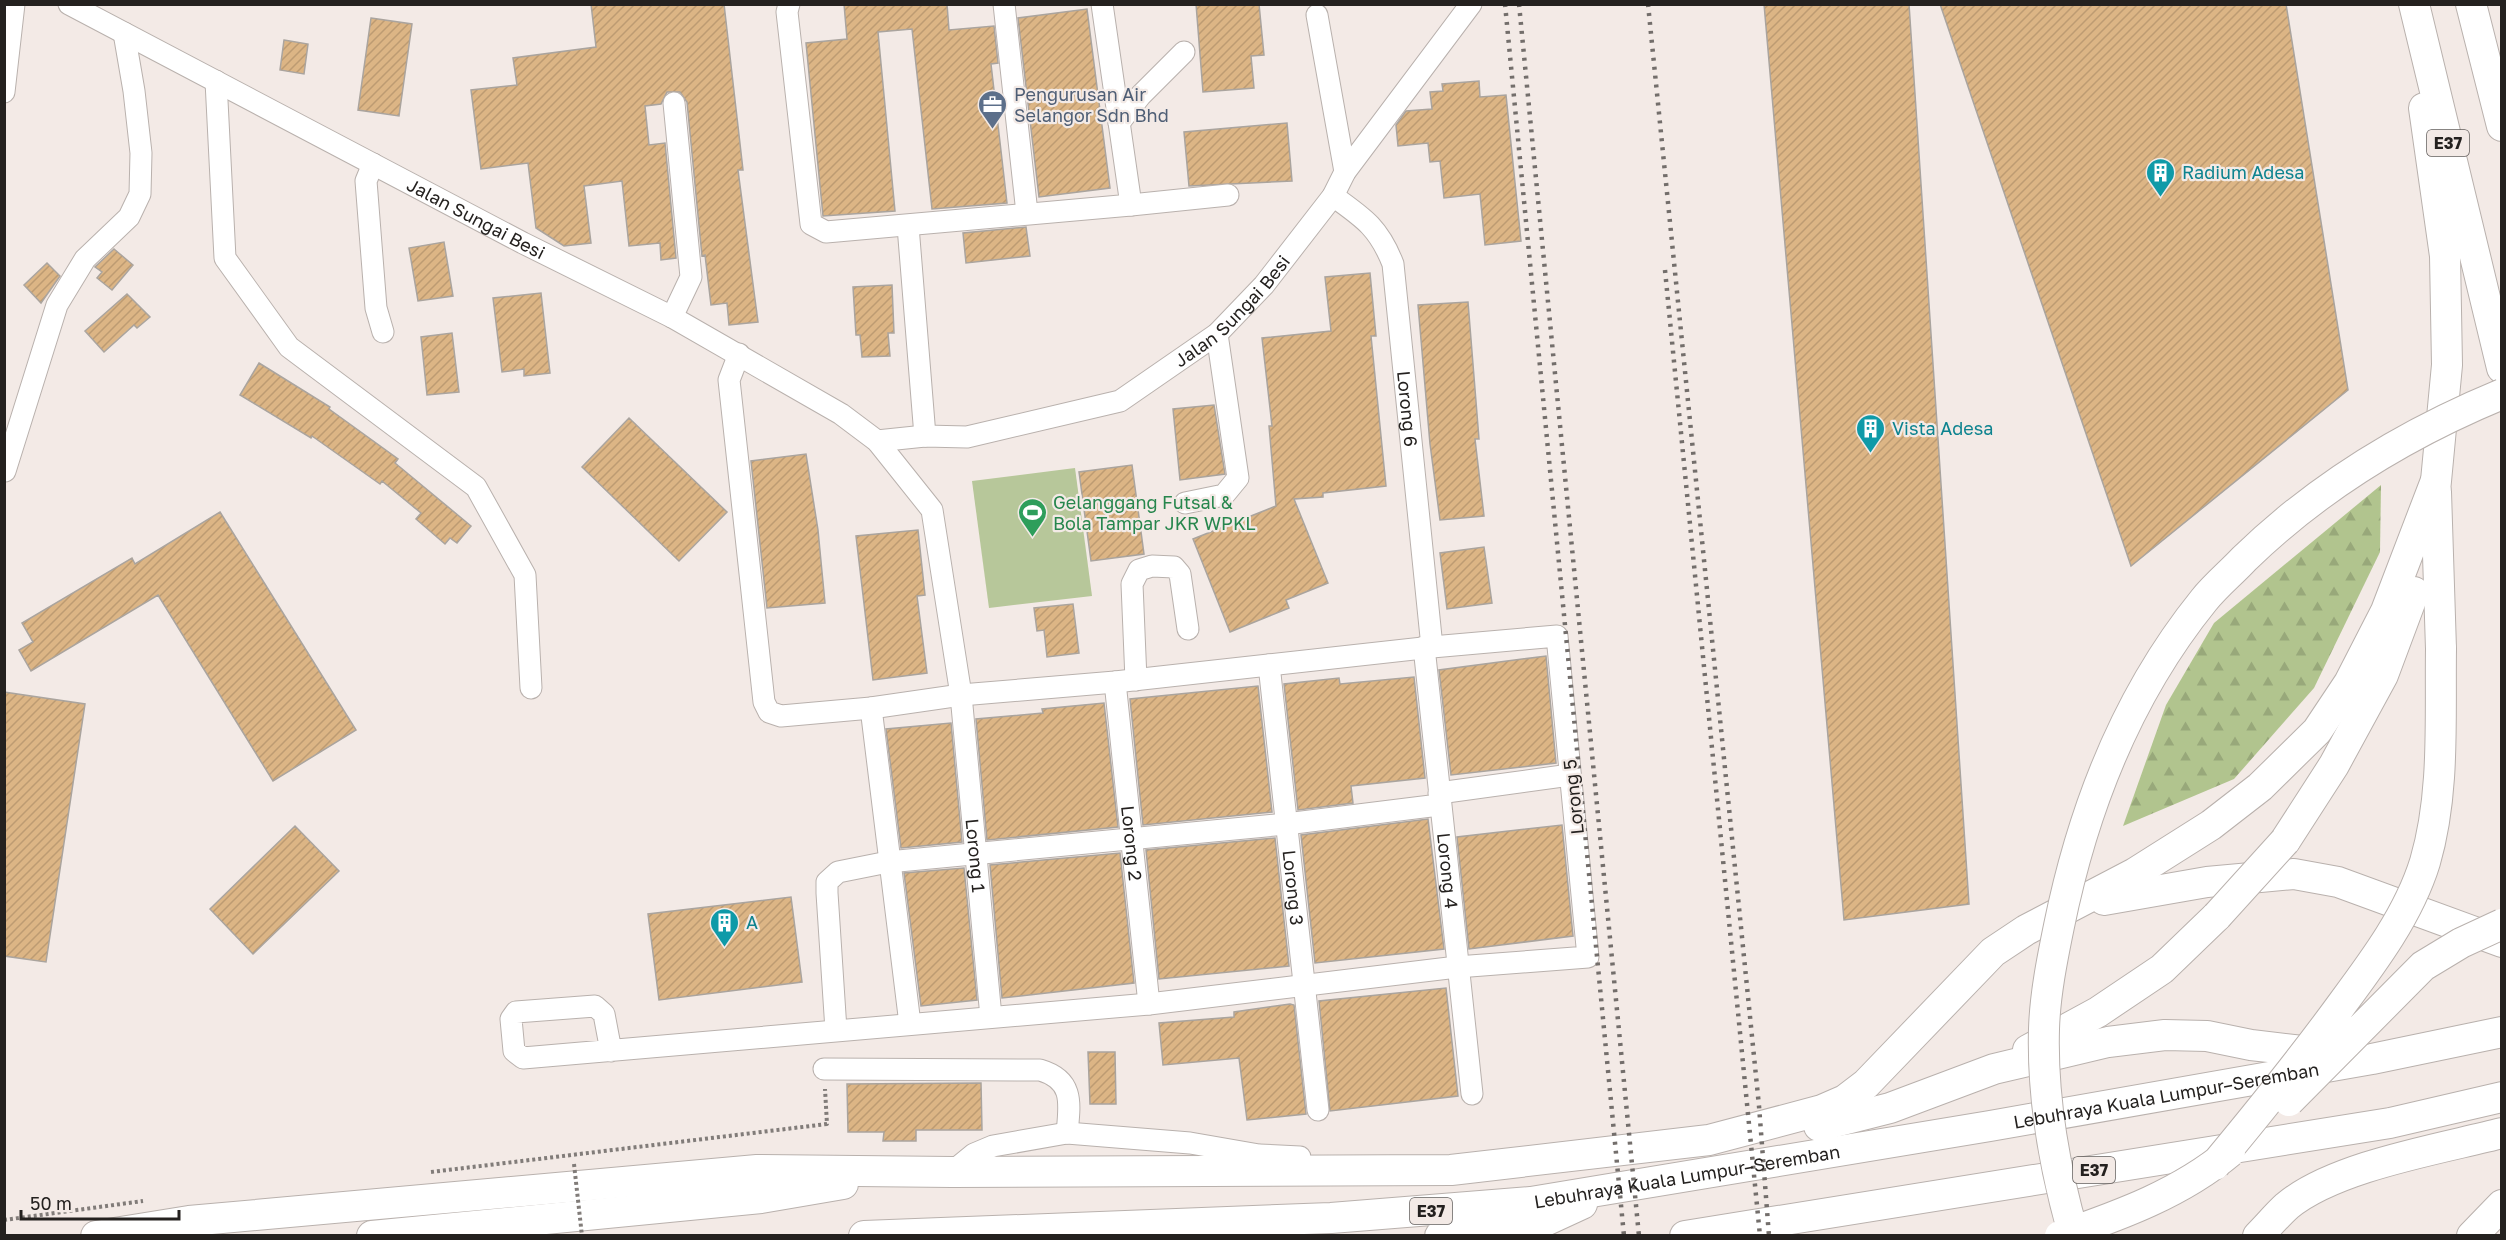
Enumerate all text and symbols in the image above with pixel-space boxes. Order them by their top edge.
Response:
place label: Pengurusan Air Selangor Sdn Bhd [1014,83,1169,126]
office icon: Pengurusan Air Selangor Sdn Bhd [977,88,1009,130]
road number: E37 [2427,130,2469,156]
building icon: Radium Adesa [2145,156,2177,198]
place label: Radium Adesa [2182,161,2305,183]
street label: Jalan Sungai Besi [403,173,549,263]
street label: Jalan Sungai Besi [1170,251,1294,371]
street label: Lorong 6 [1393,370,1423,448]
building icon: Vista Adesa [1855,412,1887,454]
place label: Vista Adesa [1892,417,1993,439]
place label: Gelanggang Futsal & Bola Tampar JKR WPKL [1053,491,1256,534]
sports icon: Gelanggang Futsal & Bola Tampar JKR WPKL [1016,496,1048,538]
street label: Lorong 5 [1558,758,1588,836]
street label: Lorong 2 [1117,804,1147,882]
street label: Lorong 1 [962,818,990,894]
street label: Lorong 4 [1433,832,1463,910]
street label: Lorong 3 [1278,849,1309,927]
building icon: A [709,906,741,948]
place label: A [746,911,758,933]
street label: Lebuhraya Kuala Lumpur–Seremban [2012,1058,2321,1133]
street label: Lebuhraya Kuala Lumpur–Seremban [1532,1140,1841,1212]
road number: E37 [2073,1157,2115,1183]
scale bar [21,1183,178,1221]
text: 50 m [30,1192,72,1214]
road number: E37 [1410,1198,1452,1224]

